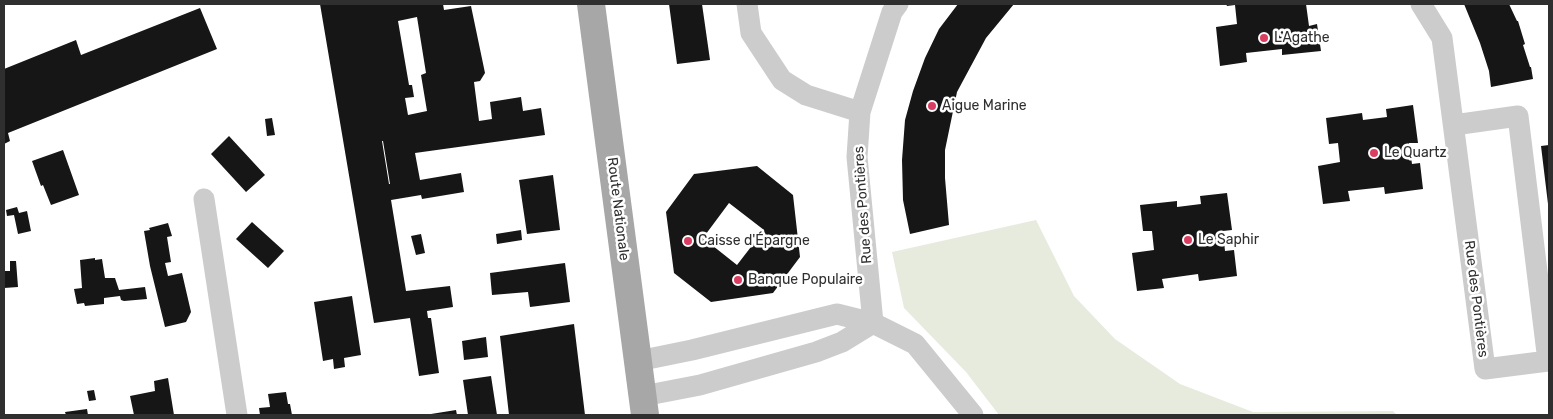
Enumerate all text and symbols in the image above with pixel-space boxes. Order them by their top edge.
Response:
place label: L'Agathe [1274,30,1330,46]
marker: L'Agathe [1258,32,1270,44]
place label: Aigue Marine [942,98,1027,114]
marker: Aigue Marine [926,100,938,112]
place label: Le Quartz [1384,145,1447,161]
street label: Rue des Pontières [851,146,875,264]
marker: Le Quartz [1368,147,1380,159]
street label: Route Nationale [603,156,633,262]
place label: Le Saphir [1198,232,1259,248]
place label: Caisse d'Épargne [698,233,810,249]
marker: Le Saphir [1182,234,1194,246]
marker: Caisse d'Épargne [682,235,694,247]
street label: Rue des Pontières [1460,240,1492,358]
place label: Banque Populaire [748,272,863,288]
marker: Banque Populaire [732,274,744,286]

